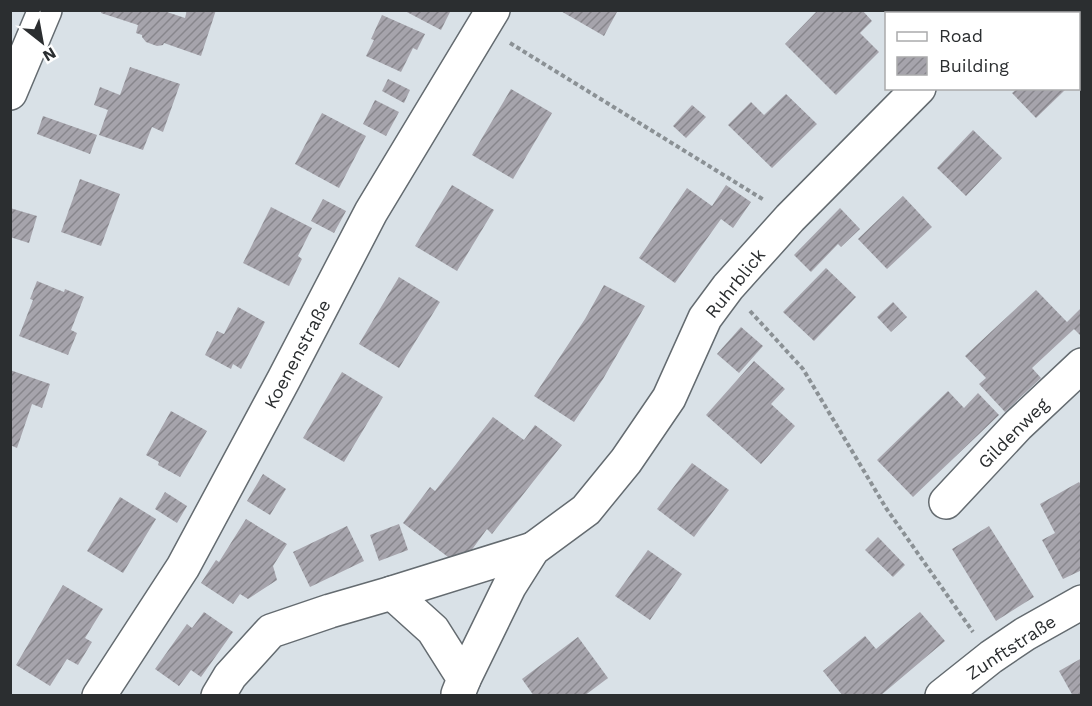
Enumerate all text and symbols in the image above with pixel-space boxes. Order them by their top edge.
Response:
north arrow [12,12,72,72]
legend [885,12,1080,90]
text: Road [939,25,983,46]
text: N [39,43,59,66]
text: Building [939,55,1009,76]
street label: Ruhrblick [701,244,769,322]
street label: Koenenstraße [259,296,335,412]
street label: Gildenweg [973,393,1053,473]
street label: Zunftstraße [962,610,1060,684]

